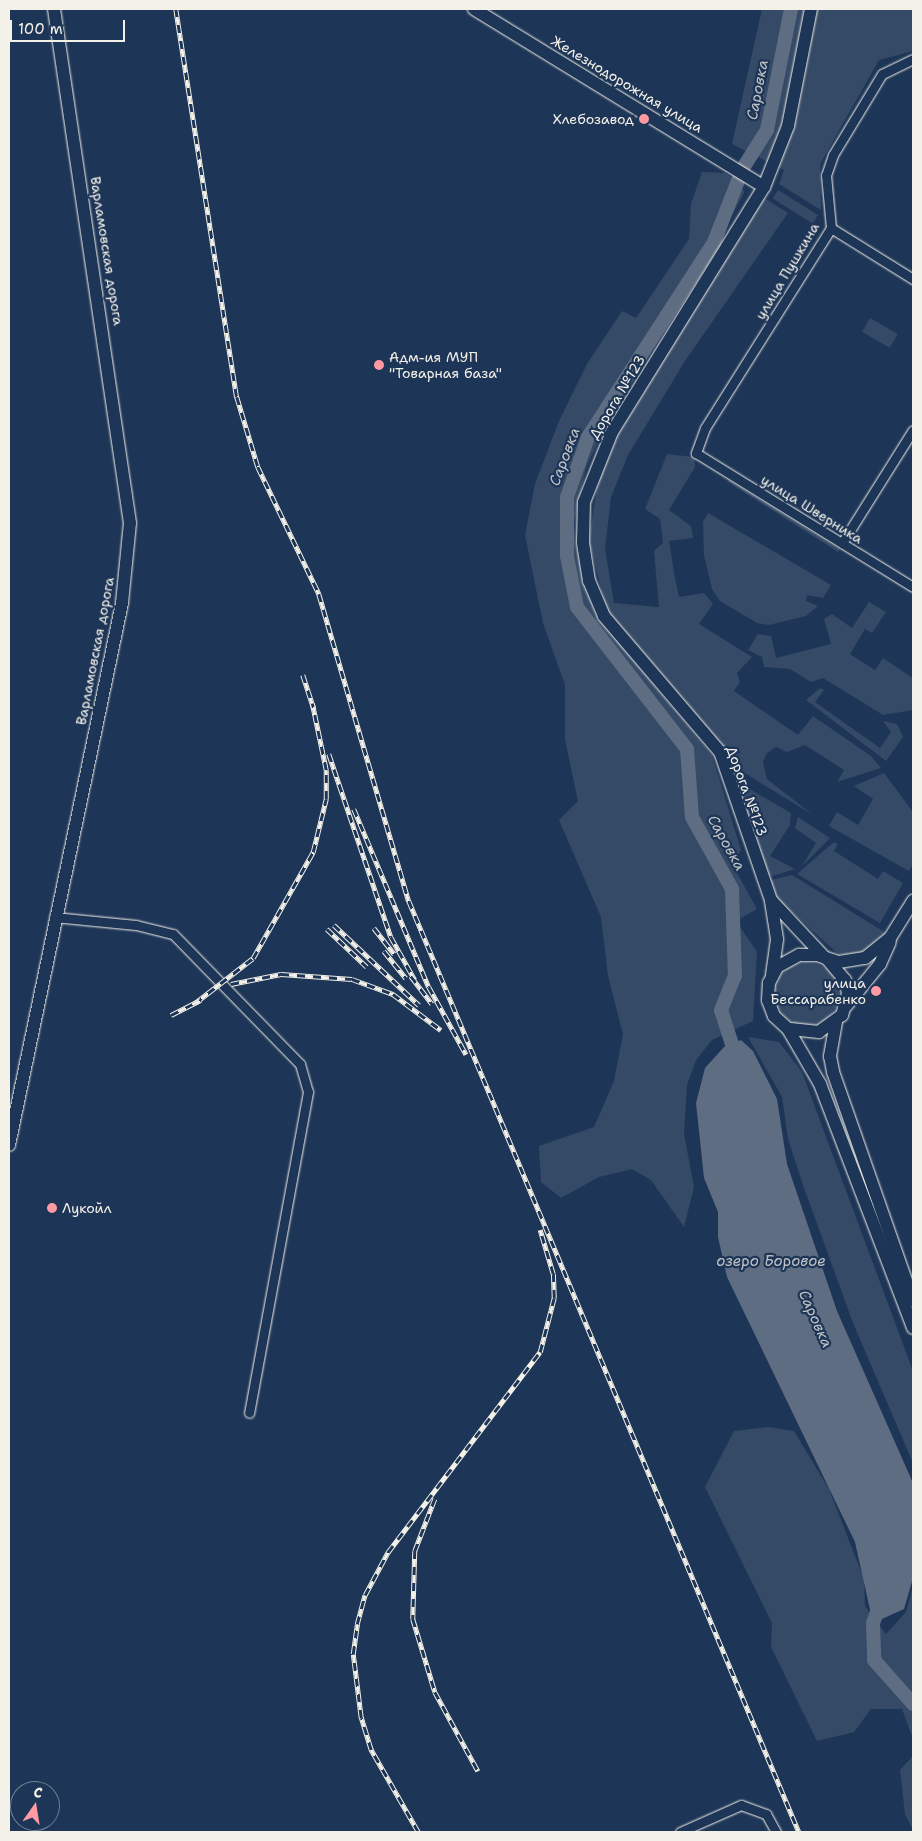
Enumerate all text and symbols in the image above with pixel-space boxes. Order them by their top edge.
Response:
scale bar [12,10,128,42]
text: 100 m [18,19,63,39]
street label: Железнодорожная улица [548,32,706,136]
water label: Саровка [743,58,773,122]
place label: Хлебозавод [553,111,634,127]
marker: Хлебозавод [638,113,650,125]
street label: Варламовская дорога [87,175,127,327]
street label: улица Пушкина [752,220,822,322]
place label: Адм-ия МУП "Товарная база" [389,349,502,382]
street label: Дорога №123 [585,352,649,442]
marker: Адм-ия МУП "Товарная база" [373,359,385,371]
water label: Саровка [546,425,584,489]
street label: улица Шверника [758,471,866,547]
street label: Варламовская дорога [72,576,118,726]
street label: Дорога №123 [723,744,771,838]
water label: Саровка [703,812,749,874]
place label: улица Бессарабенко [770,975,866,1008]
marker: улица Бессарабенко [870,985,882,997]
place label: Лукойл [62,1200,112,1216]
marker: Лукойл [46,1202,58,1214]
water label: озеро Боровое [716,1253,826,1271]
water label: Саровка [794,1287,836,1351]
north arrow [10,1781,60,1831]
text: С [32,1783,44,1802]

